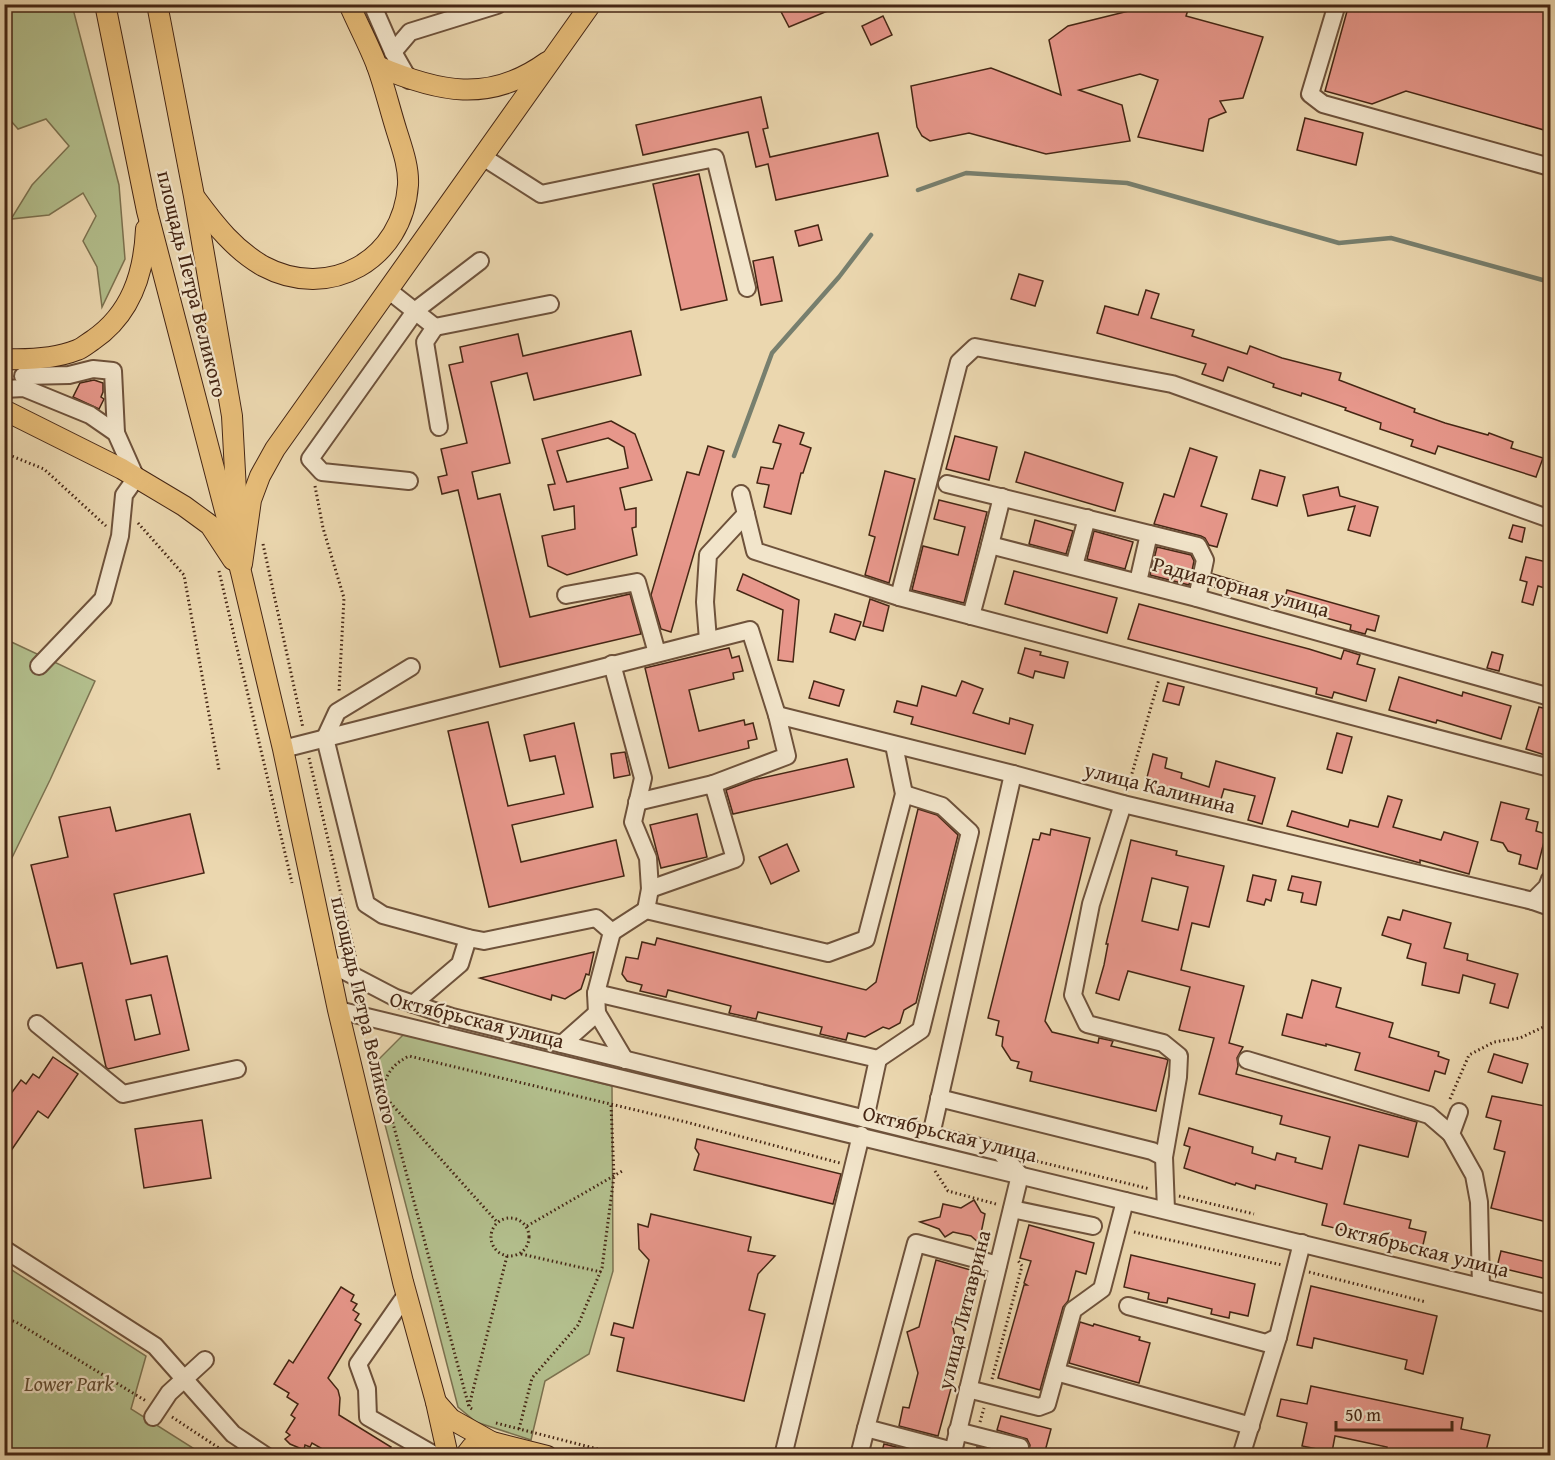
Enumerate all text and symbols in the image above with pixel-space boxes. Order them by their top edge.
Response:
street label: площадь Петра Великого [149,167,236,401]
street label: Радиаторная улица [1149,548,1333,625]
street label: улица Калинина [1080,753,1239,821]
street label: площадь Петра Великого [323,893,406,1127]
street label: Октябрьская улица [387,983,568,1056]
street label: Октябрьская улица [860,1097,1041,1170]
street label: Октябрьская улица [1332,1212,1513,1285]
street label: улица Литаврина [928,1227,998,1394]
park label: Lower Park [23,1368,114,1399]
scale bar [1336,1394,1452,1432]
text: 50 m [1345,1401,1381,1428]

